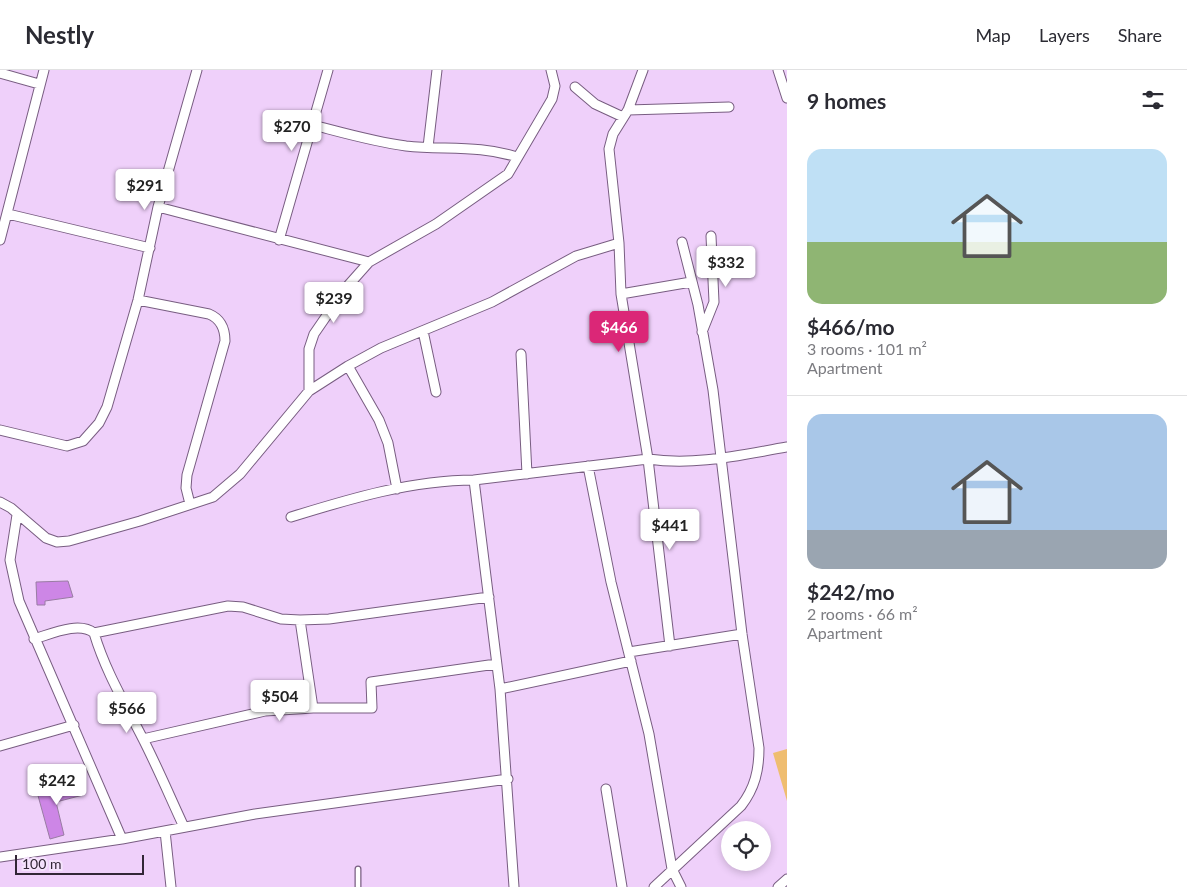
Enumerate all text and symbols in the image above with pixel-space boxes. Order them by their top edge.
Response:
text: Nestly [25,20,94,49]
text: Map [975,24,1011,46]
text: Layers [1039,24,1090,46]
text: Share [1118,24,1162,46]
icon: filters [1139,86,1167,114]
text: 9 homes [807,88,886,113]
pin: $270 [262,109,322,152]
text: $270 [273,116,311,135]
pin: $291 [115,168,175,211]
text: $291 [126,175,164,194]
icon: home [942,181,1032,271]
pin: $332 [696,246,756,288]
text: $332 [707,252,745,271]
pin: $239 [304,282,364,324]
text: $239 [315,288,353,307]
pin: $466 [589,310,649,353]
text: $466/mo [807,314,895,339]
text: $466 [600,317,638,336]
text: 3 rooms · 101 m² [807,339,927,358]
text: Apartment [807,358,882,377]
icon: home [942,447,1032,537]
pin: $441 [640,508,700,551]
text: $441 [651,515,689,534]
text: $242/mo [807,579,895,604]
text: 2 rooms · 66 m² [807,604,918,623]
text: Apartment [807,623,882,642]
pin: $504 [250,680,310,722]
text: $504 [261,686,299,705]
pin: $566 [97,692,157,734]
text: $566 [108,698,146,717]
pin: $242 [27,764,87,806]
text: $242 [38,770,76,789]
map controls [721,821,771,871]
button: locate [721,821,771,871]
scale bar [15,852,144,875]
text: 100 m [22,855,61,872]

